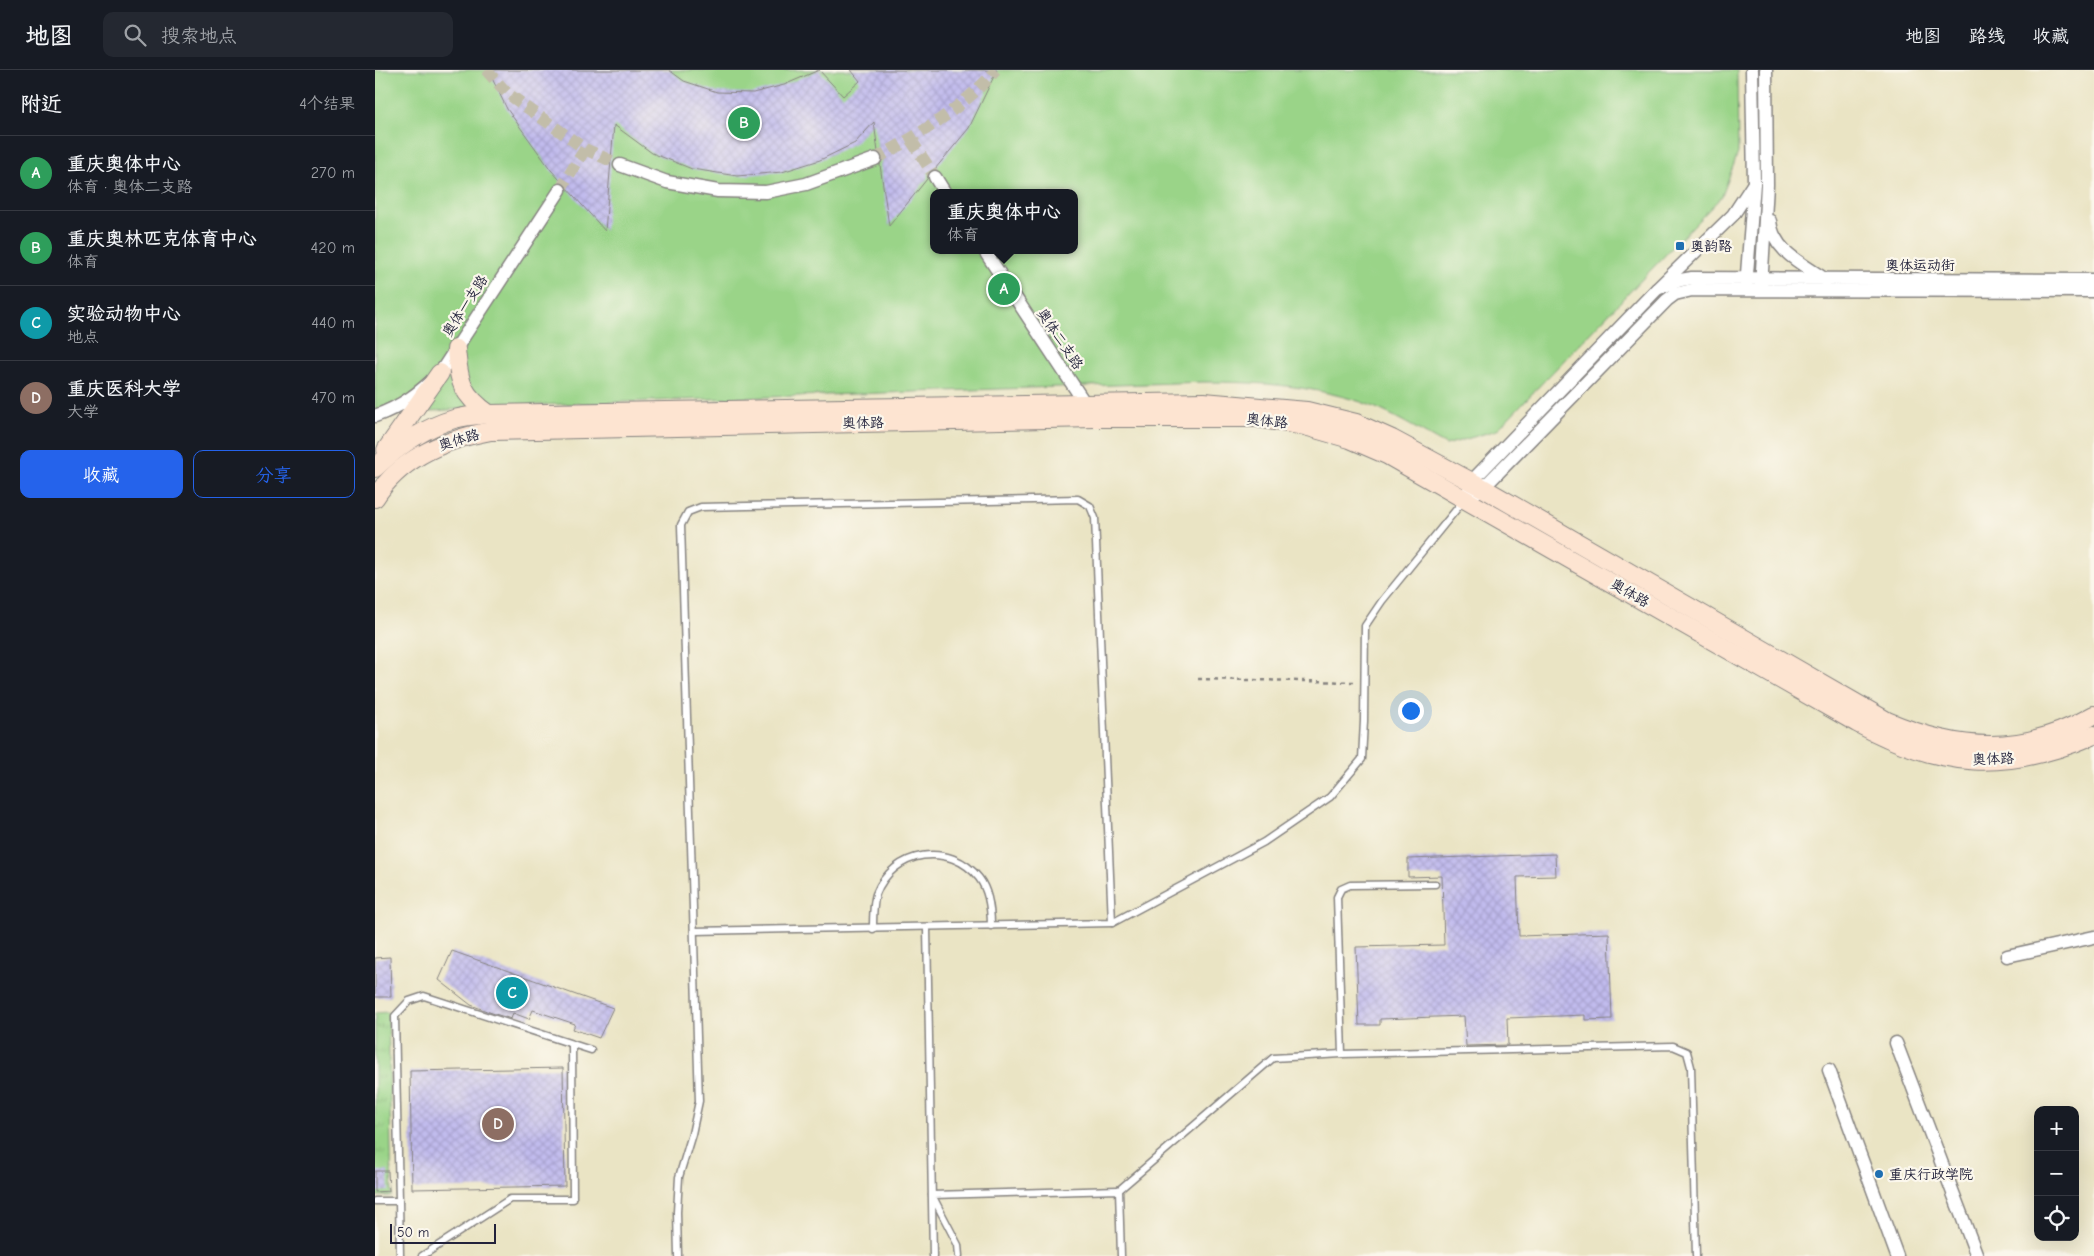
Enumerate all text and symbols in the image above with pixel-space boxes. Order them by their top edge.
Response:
search box [103,12,453,57]
icon: search [121,21,149,49]
text: 地图 [25,22,73,50]
text: 搜索地点 [161,25,237,47]
text: 地图 [1905,26,1941,47]
text: 路线 [1969,26,2005,47]
text: 收藏 [2033,26,2069,47]
text: 附近 [20,92,62,116]
text: 4个结果 [299,95,355,113]
pin: B [728,104,760,142]
text: 重庆奥体中心 [67,153,181,175]
text: A [32,164,40,182]
text: 270 m [311,164,355,182]
text: 体育 · 奥体二支路 [67,178,193,196]
popup [930,189,1078,254]
text: 重庆奥体中心 [947,201,1061,223]
text: 体育 [947,226,979,244]
text: 重庆奥林匹克体育中心 [67,228,257,250]
place label: 奥韵路 [1690,238,1732,255]
text: B [31,239,41,257]
text: 420 m [311,239,355,257]
marker: 奥韵路 [1674,240,1686,252]
text: 体育 [67,253,99,271]
street label: 奥体运动街 [1885,257,1955,274]
pin: A [988,270,1020,308]
street label: 奥体一支路 [439,272,491,340]
text: 实验动物中心 [67,303,181,325]
street label: 奥体二支路 [1033,305,1087,373]
text: C [31,314,41,332]
text: 440 m [311,314,355,332]
text: 地点 [67,328,99,346]
text: 重庆医科大学 [67,378,181,400]
text: D [31,389,41,407]
text: 470 m [311,389,355,407]
text: 大学 [67,403,99,421]
street label: 奥体路 [1245,410,1289,432]
street label: 奥体路 [842,414,884,432]
street label: 奥体路 [436,426,482,454]
button: 收藏 [20,450,183,498]
button: 分享 [193,450,355,498]
street label: 奥体路 [1608,575,1652,611]
your location [1398,698,1424,724]
street label: 奥体路 [1972,750,2014,768]
pin: C [496,974,528,1012]
pin: D [482,1105,514,1143]
map controls [2034,1106,2079,1241]
button: + [2034,1106,2079,1151]
button: − [2034,1151,2079,1196]
place label: 重庆行政学院 [1889,1166,1973,1183]
marker: 重庆行政学院 [1873,1168,1885,1180]
button: locate [2034,1196,2079,1241]
scale bar [390,1221,496,1244]
text: 50 m [397,1224,429,1241]

